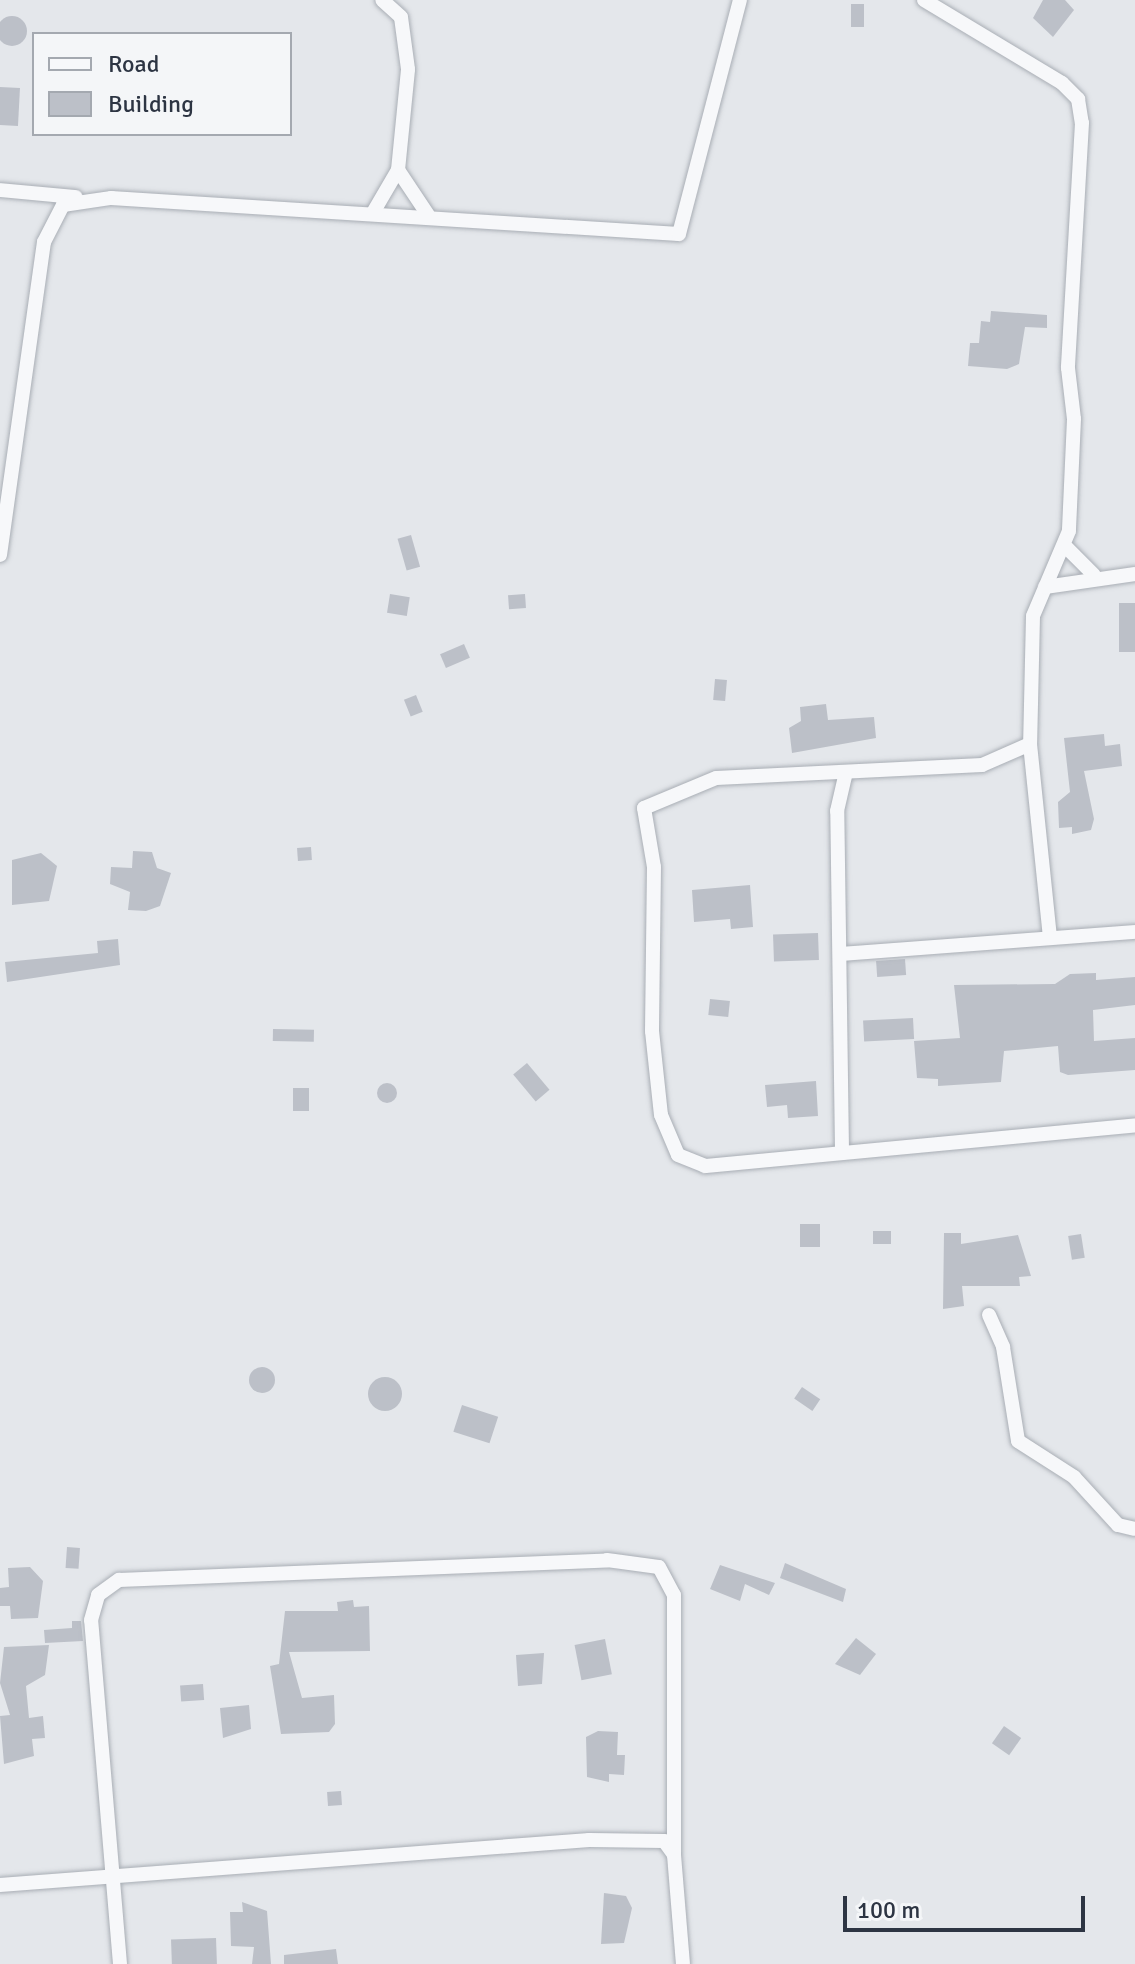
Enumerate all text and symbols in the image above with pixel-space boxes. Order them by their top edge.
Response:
legend [32,32,292,136]
text: Road [108,49,159,79]
text: Building [108,89,194,119]
scale bar [847,1880,1089,1930]
text: 100 m [857,1895,920,1925]

